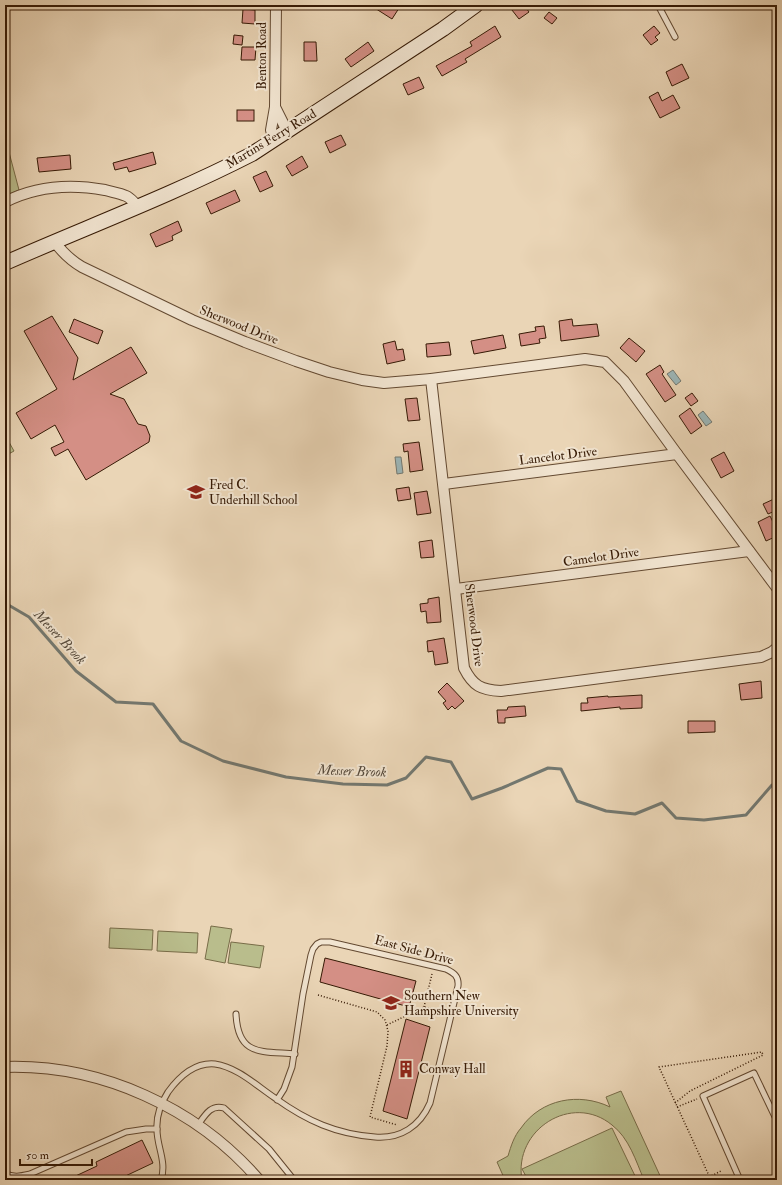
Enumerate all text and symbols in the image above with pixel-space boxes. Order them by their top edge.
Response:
street label: Benton Road [254,22,270,90]
street label: Martins Ferry Road [223,105,320,173]
street label: Sherwood Drive [197,302,281,348]
street label: Lancelot Drive [518,443,598,469]
place label: Fred C. Underhill School [209,477,298,508]
school or university icon: Fred C. Underhill School [186,482,206,502]
street label: Camelot Drive [562,544,641,570]
street label: Sherwood Drive [461,582,487,668]
water label: Messer Brook [30,605,90,668]
water label: Messer Brook [316,761,387,781]
street label: East Side Drive [373,932,456,968]
place label: Southern New Hampshire University [404,988,519,1020]
school or university icon: Southern New Hampshire University [381,993,401,1013]
building icon: Conway Hall [396,1059,416,1079]
place label: Conway Hall [419,1061,486,1078]
scale bar [20,1141,92,1167]
text: 50 m [26,1148,50,1163]

